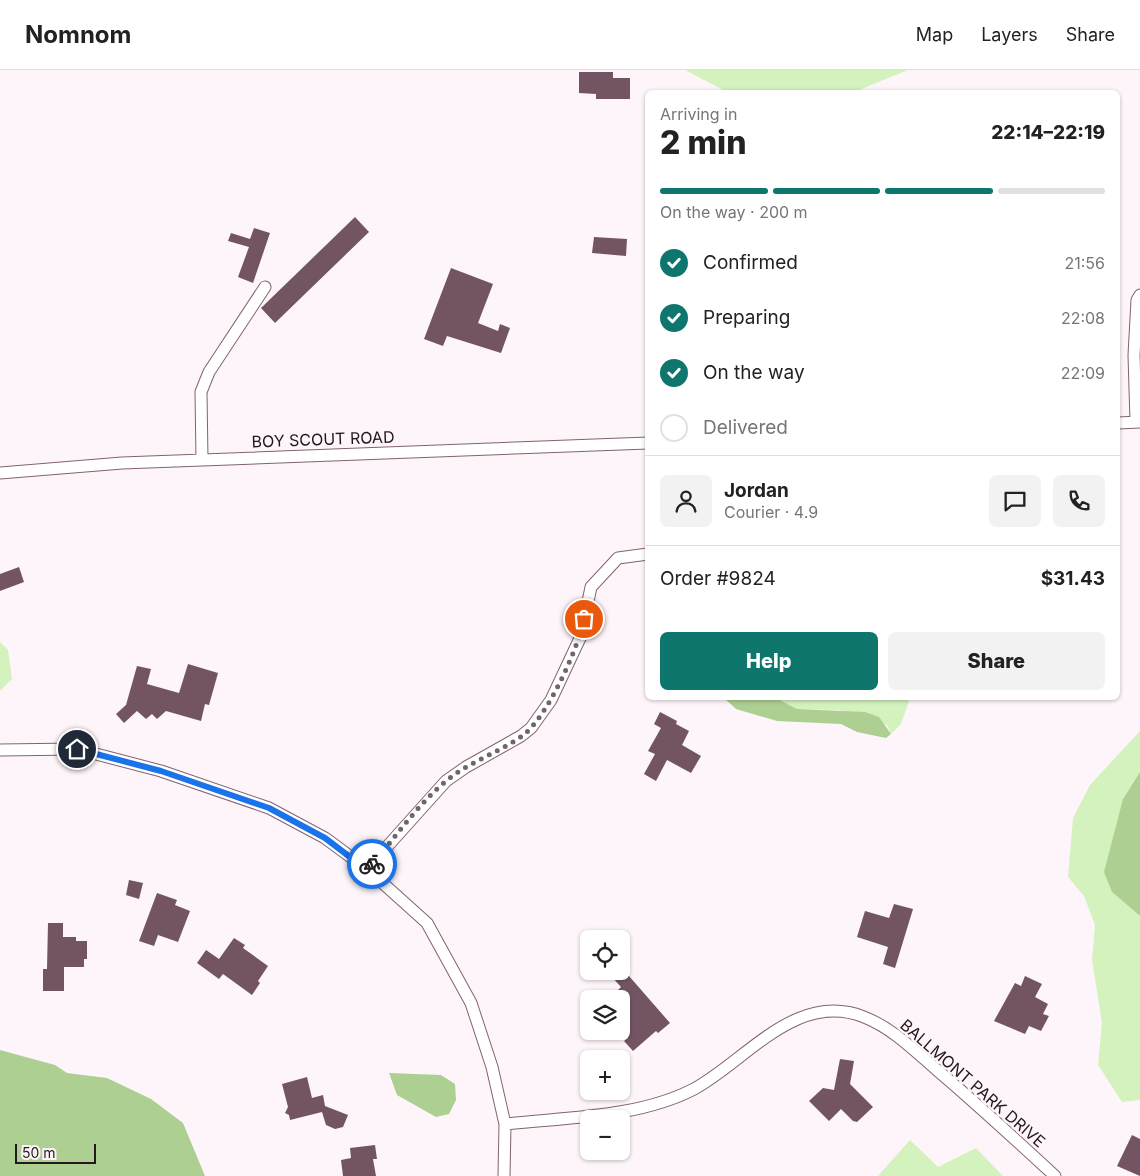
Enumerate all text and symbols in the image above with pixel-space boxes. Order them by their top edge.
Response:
text: Nomnom [25,20,131,49]
text: Map [916,24,953,45]
text: Layers [981,24,1038,45]
text: Share [1066,24,1115,45]
text: Arriving in [660,104,737,124]
text: 22:14–22:19 [991,121,1105,144]
text: 2 min [660,123,746,162]
text: On the way · 200 m [660,202,808,222]
icon: check [660,249,688,277]
text: Confirmed [703,251,798,274]
text: 21:56 [1064,253,1105,273]
icon: check [660,304,688,332]
text: Preparing [703,306,790,329]
text: 22:08 [1061,308,1105,328]
icon: check [660,359,688,387]
text: On the way [703,361,805,384]
text: 22:09 [1061,363,1105,383]
text: Delivered [703,416,788,439]
street label: BOY SCOUT ROAD [251,427,395,451]
button: person [660,475,712,527]
button: chat [989,475,1041,527]
button: phone [1053,475,1105,527]
text: Jordan [724,479,789,502]
text: Courier · 4.9 [724,502,818,522]
text: Order #9824 [660,567,776,590]
text: $31.43 [1041,567,1105,590]
pin [563,598,605,640]
icon: bag [570,605,598,633]
button: Help [660,632,878,690]
button: Share [888,632,1105,690]
pin [56,728,98,770]
icon: home [63,735,91,763]
courier [347,839,397,889]
icon: bike [358,850,386,878]
map controls [580,930,630,1160]
button: locate [580,930,630,980]
button: layers [580,990,630,1040]
street label: BALLMONT PARK DRIVE [896,1015,1050,1151]
button: + [580,1050,630,1100]
button: − [580,1110,630,1160]
scale bar [15,1141,96,1164]
text: 50 m [22,1144,56,1161]

